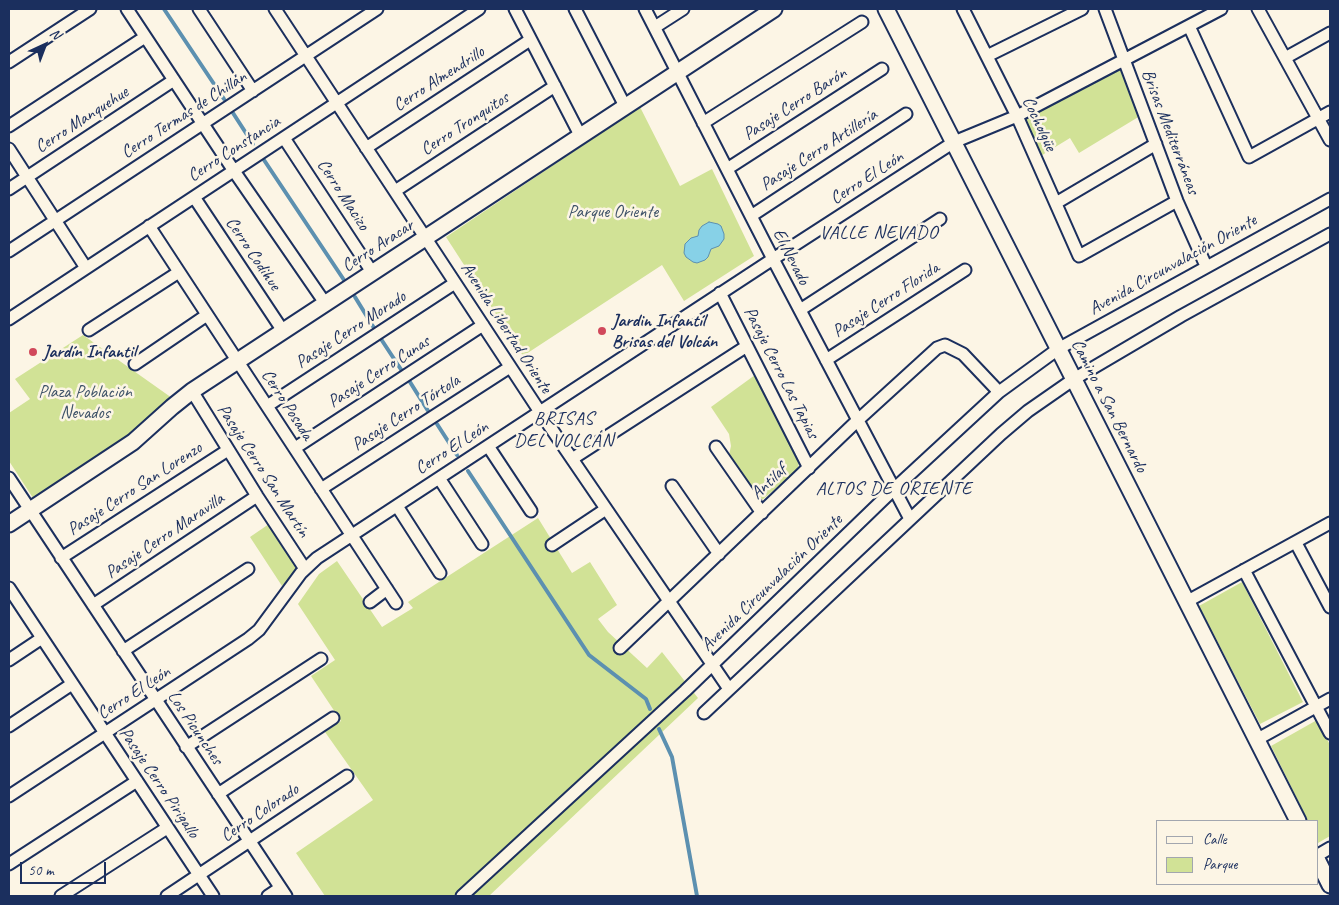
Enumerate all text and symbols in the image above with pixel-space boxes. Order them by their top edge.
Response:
north arrow [20,20,70,70]
text: N [47,24,65,43]
street label: Cerro Almendrillo [389,42,489,116]
street label: Pasaje Cerro Barón [739,63,851,145]
street label: Cerro Termas de Chillán [117,66,251,164]
street label: Brisas Mediterráneas [1136,66,1204,198]
street label: Cerro Manquehue [31,82,133,158]
street label: Cerro Tronquitos [417,87,513,161]
street label: Cocholgüe [1017,93,1061,155]
street label: Pasaje Cerro Artillería [756,104,882,196]
street label: Cerro Constancia [184,111,284,187]
street label: Cerro El León [826,146,908,210]
street label: Cerro Macizo [312,155,374,235]
park label: Parque Oriente [568,201,658,223]
street label: Avenida Circunvalación Oriente [1085,210,1261,320]
street label: Cerro Codihue [221,213,285,295]
street label: Cerro Aracar [338,215,418,277]
district label: VALLE NEVADO [818,222,940,244]
street label: El Nevado [768,225,814,289]
street label: Pasaje Cerro Florida [829,257,943,343]
street label: Avenida Libertad Oriente [456,258,556,398]
street label: Pasaje Cerro Morado [292,286,410,374]
street label: Pasaje Cerro Las Tapias [738,304,824,442]
place label: Jardin Infantíl Brisas del Volcán [612,310,717,352]
marker: Jardin Infantíl Brisas del Volcán [596,325,608,337]
street label: Pasaje Cerro Cunas [324,331,434,413]
street label: Camino a San Bernardo [1066,336,1152,476]
place label: Jardín Infantil [43,341,136,363]
marker: Jardín Infantil [27,346,39,358]
street label: Cerro Posada [256,366,318,444]
street label: Pasaje Cerro Tórtola [348,370,464,456]
park label: Plaza Población Nevados [38,381,132,424]
street label: Pasaje Cerro San Martín [212,400,314,542]
district label: BRISAS DEL VOLCÁN [513,408,615,452]
street label: Cerro El León [411,416,493,480]
street label: Pasaje Cerro San Lorenzo [64,437,206,541]
street label: Antilaf [746,460,792,504]
district label: ALTOS DE ORIENTE [814,478,974,500]
street label: Pasaje Cerro Maravilla [102,488,228,584]
street label: Avenida Circunvalación Oriente [697,510,847,656]
street label: Cerro El León [93,661,175,725]
street label: Los Picunches [162,687,228,769]
street label: Pasaje Cerro Pirigallo [114,724,204,842]
street label: Cerro Colorado [217,779,303,847]
legend [1156,820,1319,885]
text: Calle [1203,830,1227,849]
scale bar [22,852,109,884]
text: Parque [1203,855,1237,874]
text: 50 m [28,861,54,880]

